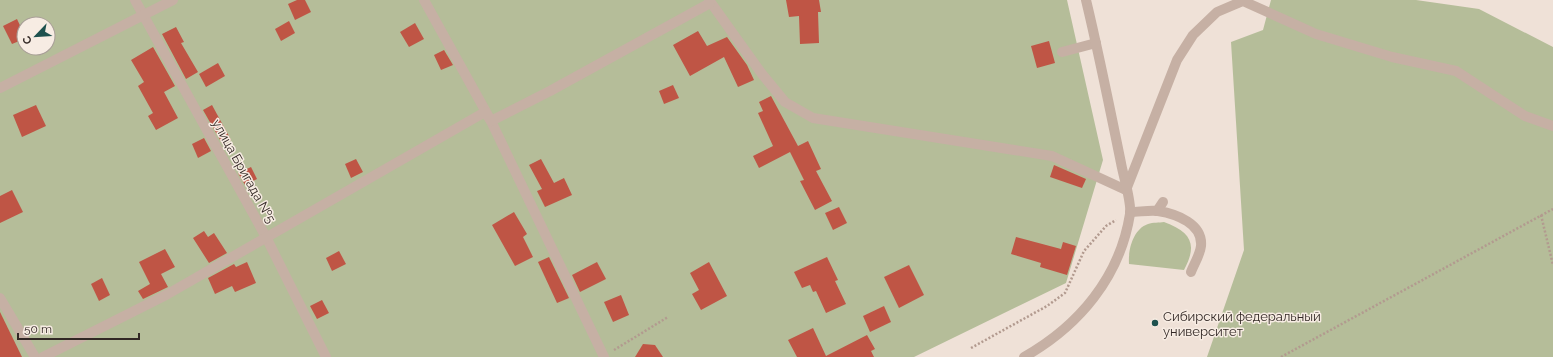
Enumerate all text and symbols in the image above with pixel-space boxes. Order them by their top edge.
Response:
north arrow [16,16,56,56]
text: С [20,33,35,46]
street label: улица Бригада №5 [209,116,279,226]
place label: Сибирский федеральный университет [1163,309,1321,339]
scale bar [18,315,139,341]
marker: Сибирский федеральный университет [1150,318,1160,328]
text: 50 m [24,322,52,336]

